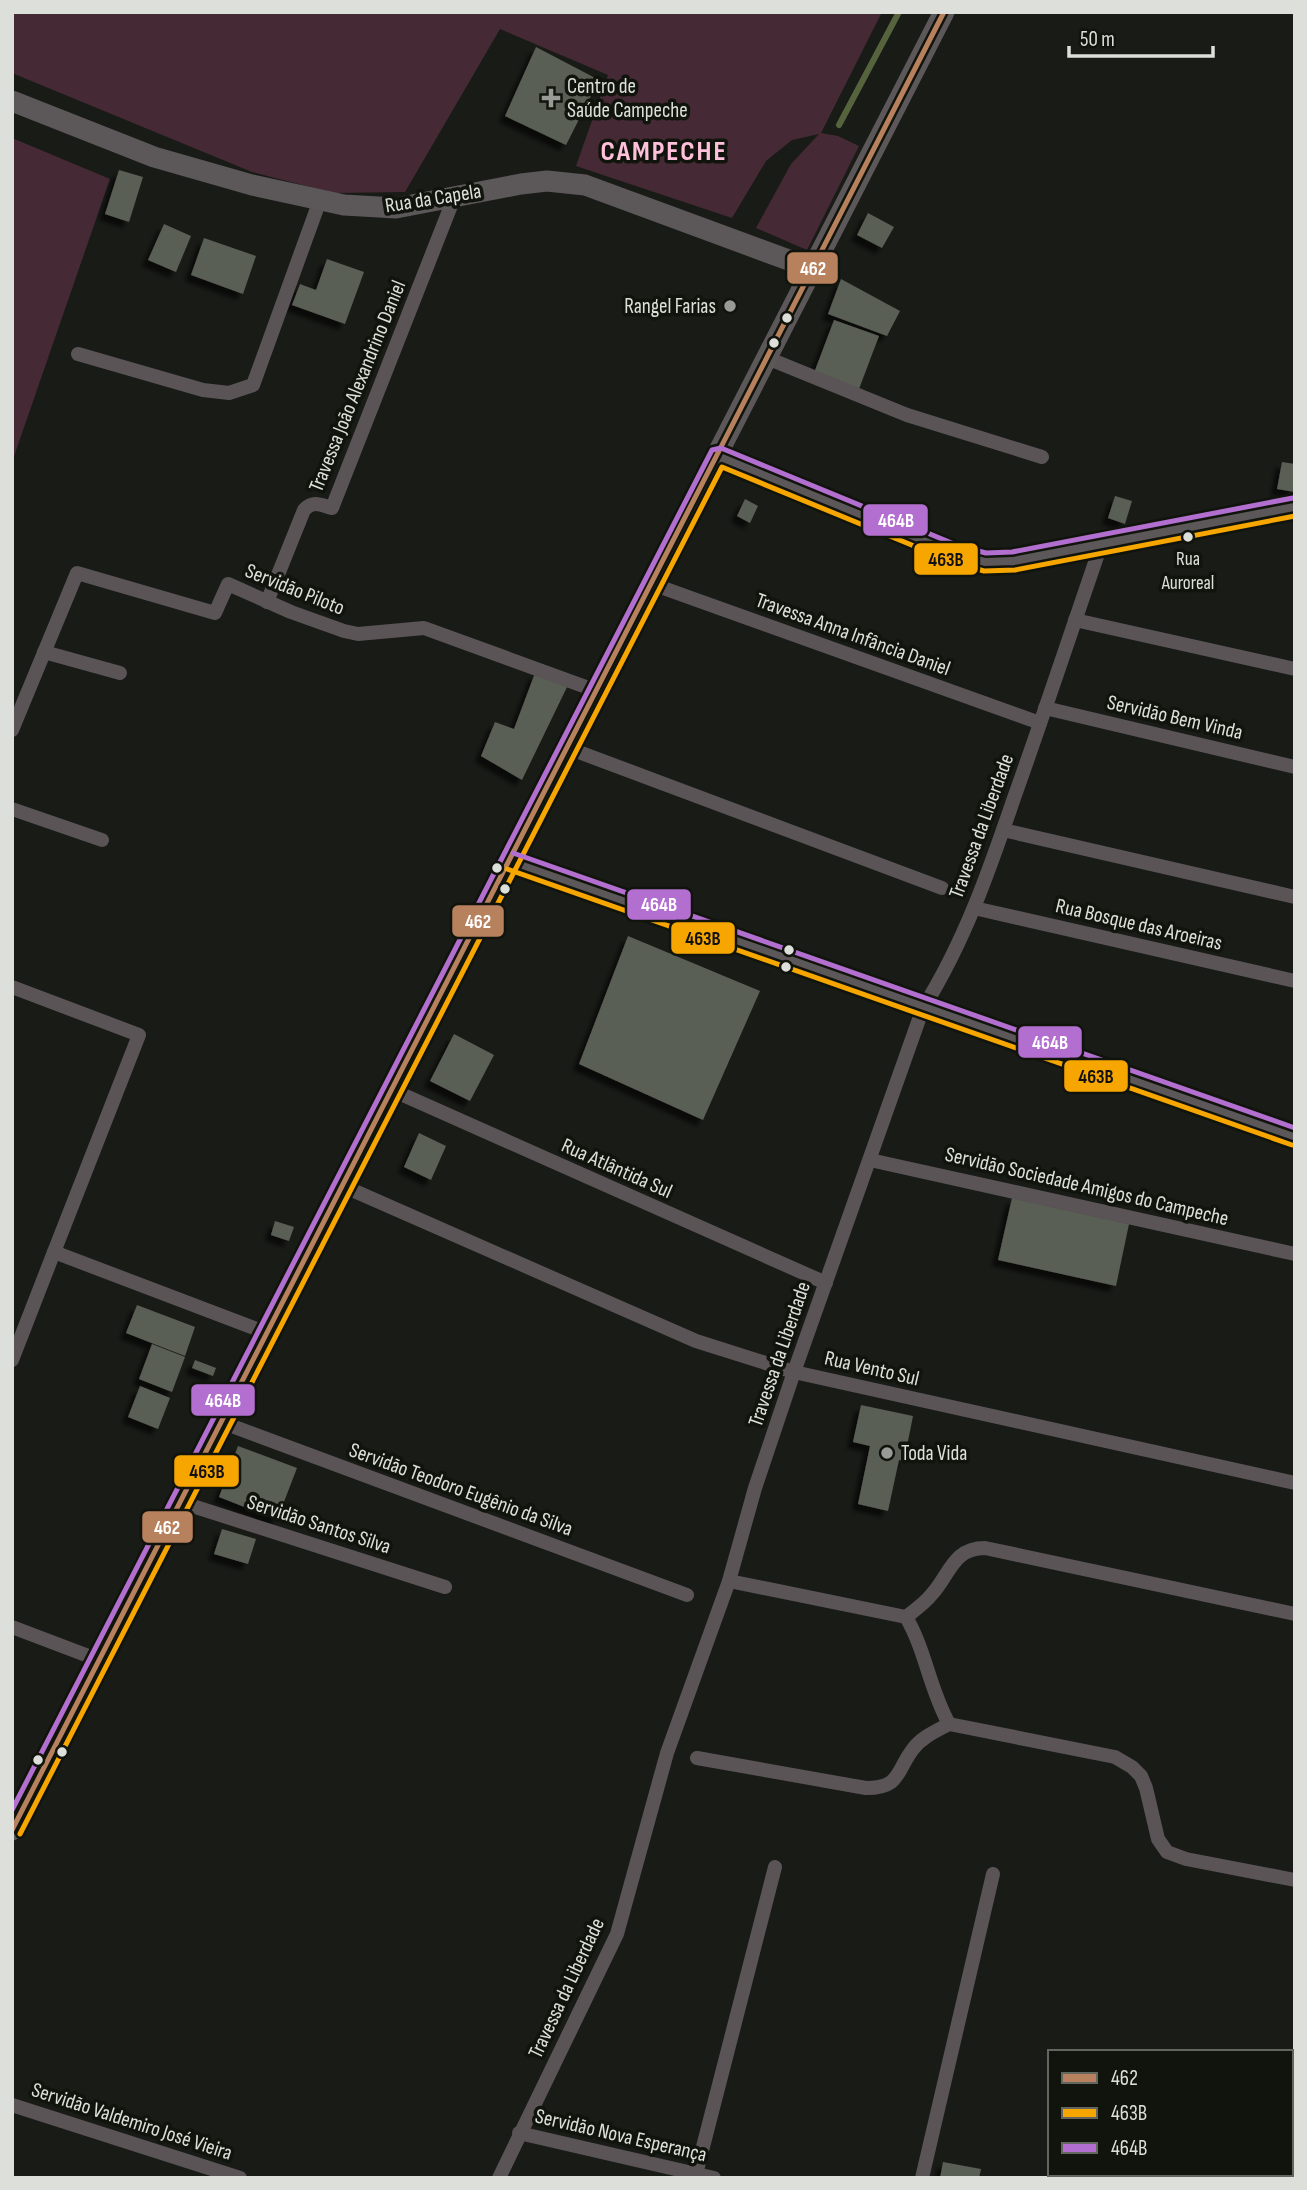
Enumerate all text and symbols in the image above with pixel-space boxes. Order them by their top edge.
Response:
scale bar [1069,14,1212,58]
text: 50 m [1080,27,1115,52]
place label: Centro de Saúde Campeche [567,74,688,123]
marker: Centro de Saúde Campeche [541,88,561,108]
district label: CAMPECHE [600,135,728,168]
street label: Rua da Capela [383,179,483,218]
line badge: 462 [786,251,839,285]
text: 462 [800,258,826,281]
street label: Travessa João Alexandrino Daniel [304,277,411,496]
place label: Rangel Farias [624,294,716,319]
marker: Rangel Farias [722,298,738,314]
unlabelled marker [780,311,794,325]
unlabelled marker [767,336,781,350]
line badge: 464B [862,503,929,537]
text: 464B [878,510,914,533]
marker: Rua Auroreal [1181,530,1195,544]
line badge: 463B [913,542,979,576]
place label: Rua Auroreal [1161,548,1214,595]
text: 463B [928,549,964,572]
street label: Servidão Piloto [241,558,348,621]
street label: Travessa Anna Infância Daniel [752,588,954,681]
street label: Servidão Bem Vinda [1105,690,1245,745]
street label: Travessa da Liberdade [944,751,1019,902]
unlabelled marker [490,861,504,875]
unlabelled marker [498,882,512,896]
line badge: 464B [626,888,692,921]
street label: Rua Bosque das Aroeiras [1053,893,1225,956]
text: 464B [641,894,677,917]
line badge: 462 [451,904,505,938]
text: 462 [465,911,491,934]
line badge: 463B [670,921,736,955]
text: 463B [685,928,721,951]
unlabelled marker [782,943,796,957]
unlabelled marker [779,960,793,974]
line badge: 464B [1017,1025,1083,1059]
text: 464B [1032,1032,1068,1055]
line badge: 463B [1063,1059,1129,1093]
text: 463B [1078,1066,1114,1089]
street label: Rua Atlântida Sul [558,1133,676,1204]
street label: Servidão Sociedade Amigos do Campeche [943,1142,1231,1231]
street label: Travessa da Liberdade [743,1278,816,1430]
street label: Rua Vento Sul [822,1345,922,1391]
line badge: 464B [190,1383,256,1417]
text: 464B [205,1390,241,1413]
street label: Servidão Teodoro Eugênio da Silva [346,1437,576,1542]
place label: Toda Vida [901,1441,967,1466]
marker: Toda Vida [879,1445,895,1461]
line badge: 463B [173,1454,240,1488]
text: 463B [189,1461,225,1484]
street label: Servidão Santos Silva [244,1490,394,1559]
line badge: 462 [141,1510,194,1544]
text: 462 [154,1517,180,1540]
unlabelled marker [55,1745,69,1759]
unlabelled marker [31,1753,45,1767]
street label: Travessa da Liberdade [523,1914,610,2062]
legend [1048,2050,1293,2176]
text: 462 [1111,2066,1138,2091]
street label: Servidão Valdemiro José Vieira [28,2077,235,2166]
text: 463B [1111,2101,1147,2126]
street label: Servidão Nova Esperança [533,2104,709,2167]
text: 464B [1111,2136,1147,2161]

